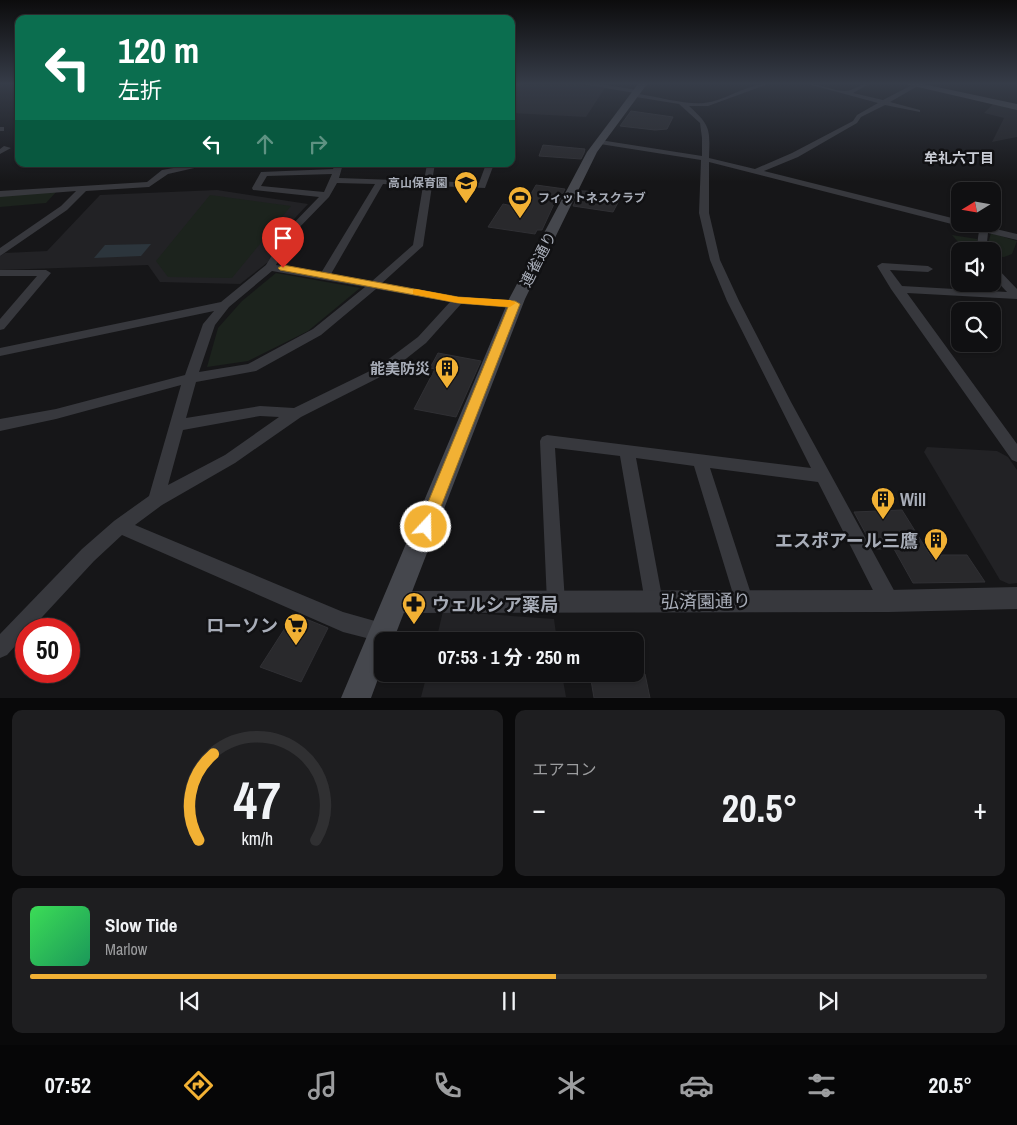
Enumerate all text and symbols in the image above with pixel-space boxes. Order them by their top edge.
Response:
text: 120 m [118,27,199,74]
icon: left [35,35,100,100]
text: 左折 [118,75,162,105]
icon: left [198,130,226,158]
icon: ahead [251,130,279,158]
icon: right [304,130,332,158]
district label: 牟礼六丁目 [924,149,994,167]
school or university icon: 高山保育園 [453,170,479,204]
place label: 高山保育園 [388,175,448,191]
north arrow [951,182,1001,232]
map controls [951,182,1001,352]
sports icon: フィットネスクラブ [507,185,533,219]
place label: フィットネスクラブ [538,190,646,206]
pin [262,217,304,268]
icon: arrive [269,224,297,252]
street label: 連雀通り [515,227,561,291]
button: sound [951,242,1001,292]
button: search [951,302,1001,352]
building icon: 能美防災 [434,355,460,389]
place label: 能美防災 [370,358,430,379]
building icon: Will [870,486,896,520]
place label: Will [900,487,926,512]
position arrow [399,500,451,552]
building icon: エスポアール三鷹 [923,527,949,561]
place label: エスポアール三鷹 [775,528,918,553]
street label: 弘済園通り [661,588,751,614]
pharmacy icon: ウェルシア薬局 [401,591,427,625]
place label: ウェルシア薬局 [432,592,558,617]
supermarket icon: ローソン [283,612,309,646]
place label: ローソン [206,613,278,638]
speed limit sign: 50 [15,618,80,683]
text: 07:53 · 1 分 · 250 m [438,644,580,670]
text: エアコン [533,758,597,780]
text: 47 [234,765,281,835]
text: 20.5° [722,783,798,834]
text: − [533,790,546,828]
text: + [974,790,987,828]
text: km/h [241,827,273,851]
text: Slow Tide [105,912,177,938]
text: Marlow [105,938,147,960]
icon: previous [176,987,204,1015]
icon: pause [495,987,523,1015]
icon: next [814,987,842,1015]
icon: directions [181,1068,216,1103]
icon: music [305,1068,340,1103]
icon: phone [430,1068,465,1103]
icon: climate [554,1068,589,1103]
icon: car [679,1068,714,1103]
icon: filters [804,1068,839,1103]
text: 07:52 [45,1070,91,1100]
text: 20.5° [928,1070,972,1100]

